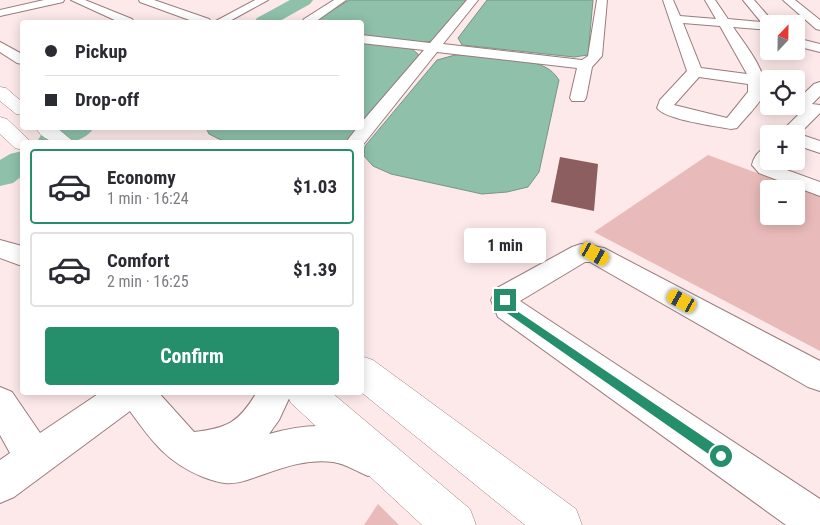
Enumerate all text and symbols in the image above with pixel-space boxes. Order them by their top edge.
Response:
north arrow [760,15,805,60]
map controls [760,15,805,225]
text: Pickup [75,40,127,63]
button: locate [760,70,805,115]
text: Drop-off [75,88,139,111]
button: + [760,125,805,170]
icon: car [47,164,92,209]
text: Economy [107,166,176,189]
text: $1.03 [293,175,337,198]
button: − [760,180,805,225]
text: 1 min · 16:24 [107,189,189,208]
callout: 1 min [464,228,546,262]
text: 1 min [487,236,523,255]
car [578,240,611,268]
icon: car [47,247,92,292]
text: Comfort [107,249,170,272]
text: $1.39 [293,258,337,281]
text: 2 min · 16:25 [107,272,189,291]
car [665,287,698,315]
route end [494,289,516,311]
button: Confirm [45,327,339,385]
route start [710,445,732,467]

